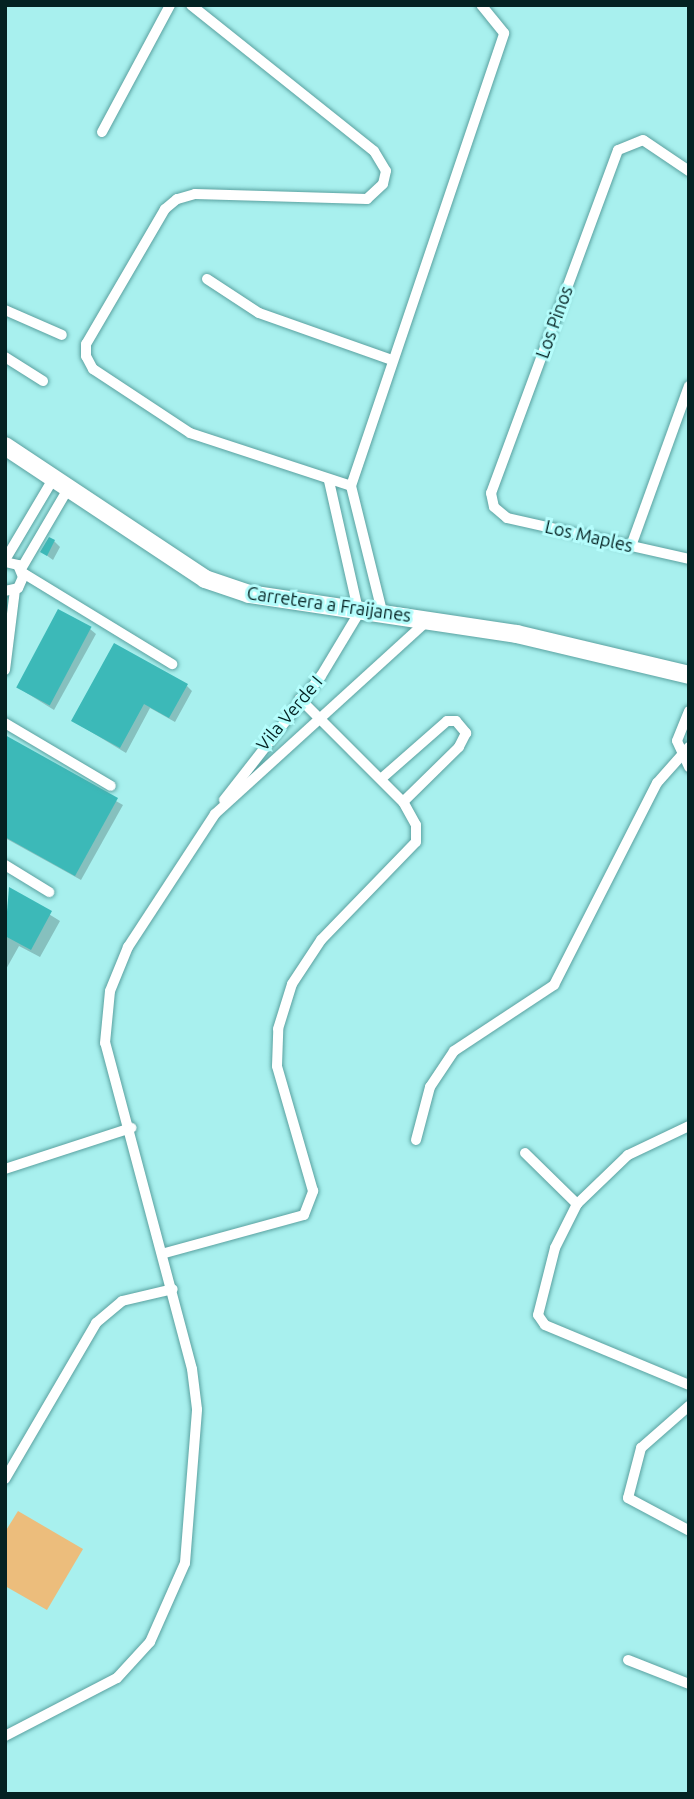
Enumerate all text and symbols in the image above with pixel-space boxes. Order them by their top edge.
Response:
street label: Los Pinos [531,283,577,361]
street label: Los Maples [543,515,635,557]
street label: Carretera a Fraijanes [245,582,413,626]
street label: Vila Verde I [251,671,327,755]

